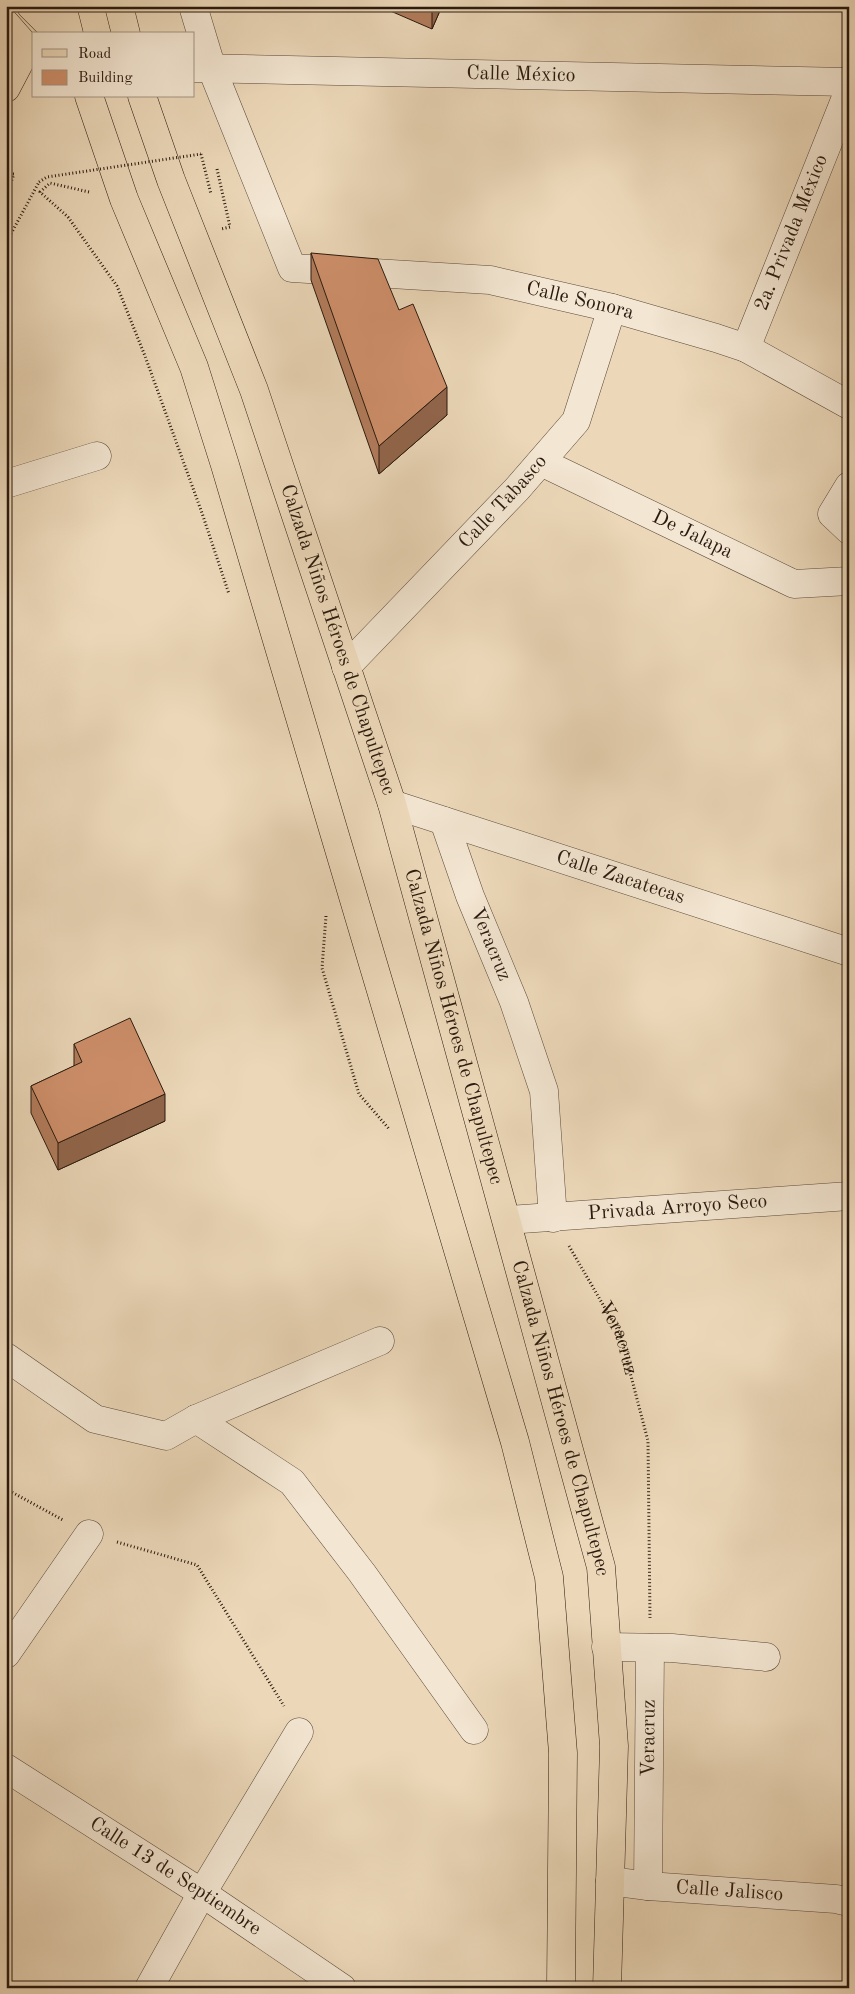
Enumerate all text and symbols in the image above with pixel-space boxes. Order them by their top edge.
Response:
legend [32,32,195,98]
text: Road [78,47,112,62]
street label: Calle México [466,64,576,86]
text: Building [78,71,133,86]
street label: 2a. Privada México [752,152,832,314]
street label: Calle Sonora [524,279,636,324]
street label: Calle Tabasco [455,452,551,553]
street label: Calzada Niños Héroes de Chapultepec [276,482,398,798]
street label: De Jalapa [649,507,736,563]
street label: Calle Zacatecas [554,848,687,908]
street label: Calzada Niños Héroes de Chapultepec [400,867,506,1187]
street label: Veracruz [466,905,514,984]
street label: Privada Arroyo Seco [587,1192,768,1224]
street label: Calzada Niños Héroes de Chapultepec [508,1258,612,1577]
street label: Veracruz [594,1298,640,1377]
street label: Veracruz [639,1699,660,1777]
street label: Calle 13 de Septiembre [86,1814,264,1940]
street label: Calle Jalisco [675,1878,784,1905]

